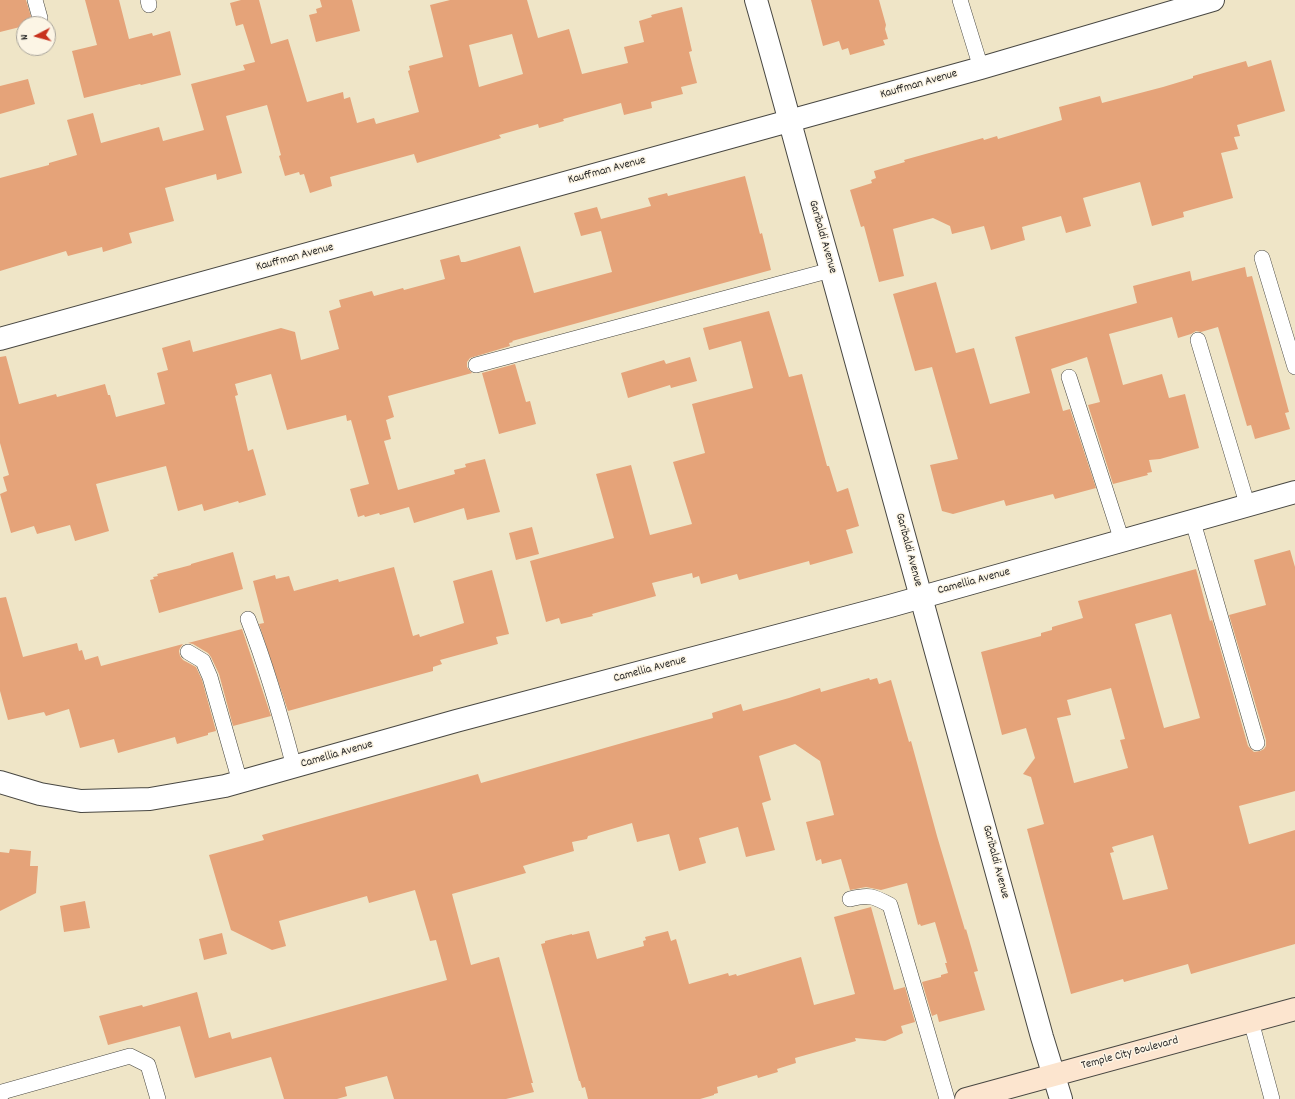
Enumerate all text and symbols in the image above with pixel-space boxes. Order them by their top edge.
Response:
north arrow [16,16,56,56]
text: N [17,34,33,41]
street label: Kauffman Avenue [879,67,959,103]
street label: Kauffman Avenue [567,154,647,188]
street label: Garibaldi Avenue [805,199,839,275]
street label: Kauffman Avenue [255,241,335,275]
street label: Garibaldi Avenue [891,512,925,588]
street label: Camellia Avenue [936,565,1012,599]
street label: Camellia Avenue [612,653,688,687]
street label: Camellia Avenue [299,738,375,772]
street label: Garibaldi Avenue [978,824,1012,900]
street label: Temple City Boulevard [1080,1034,1180,1074]

